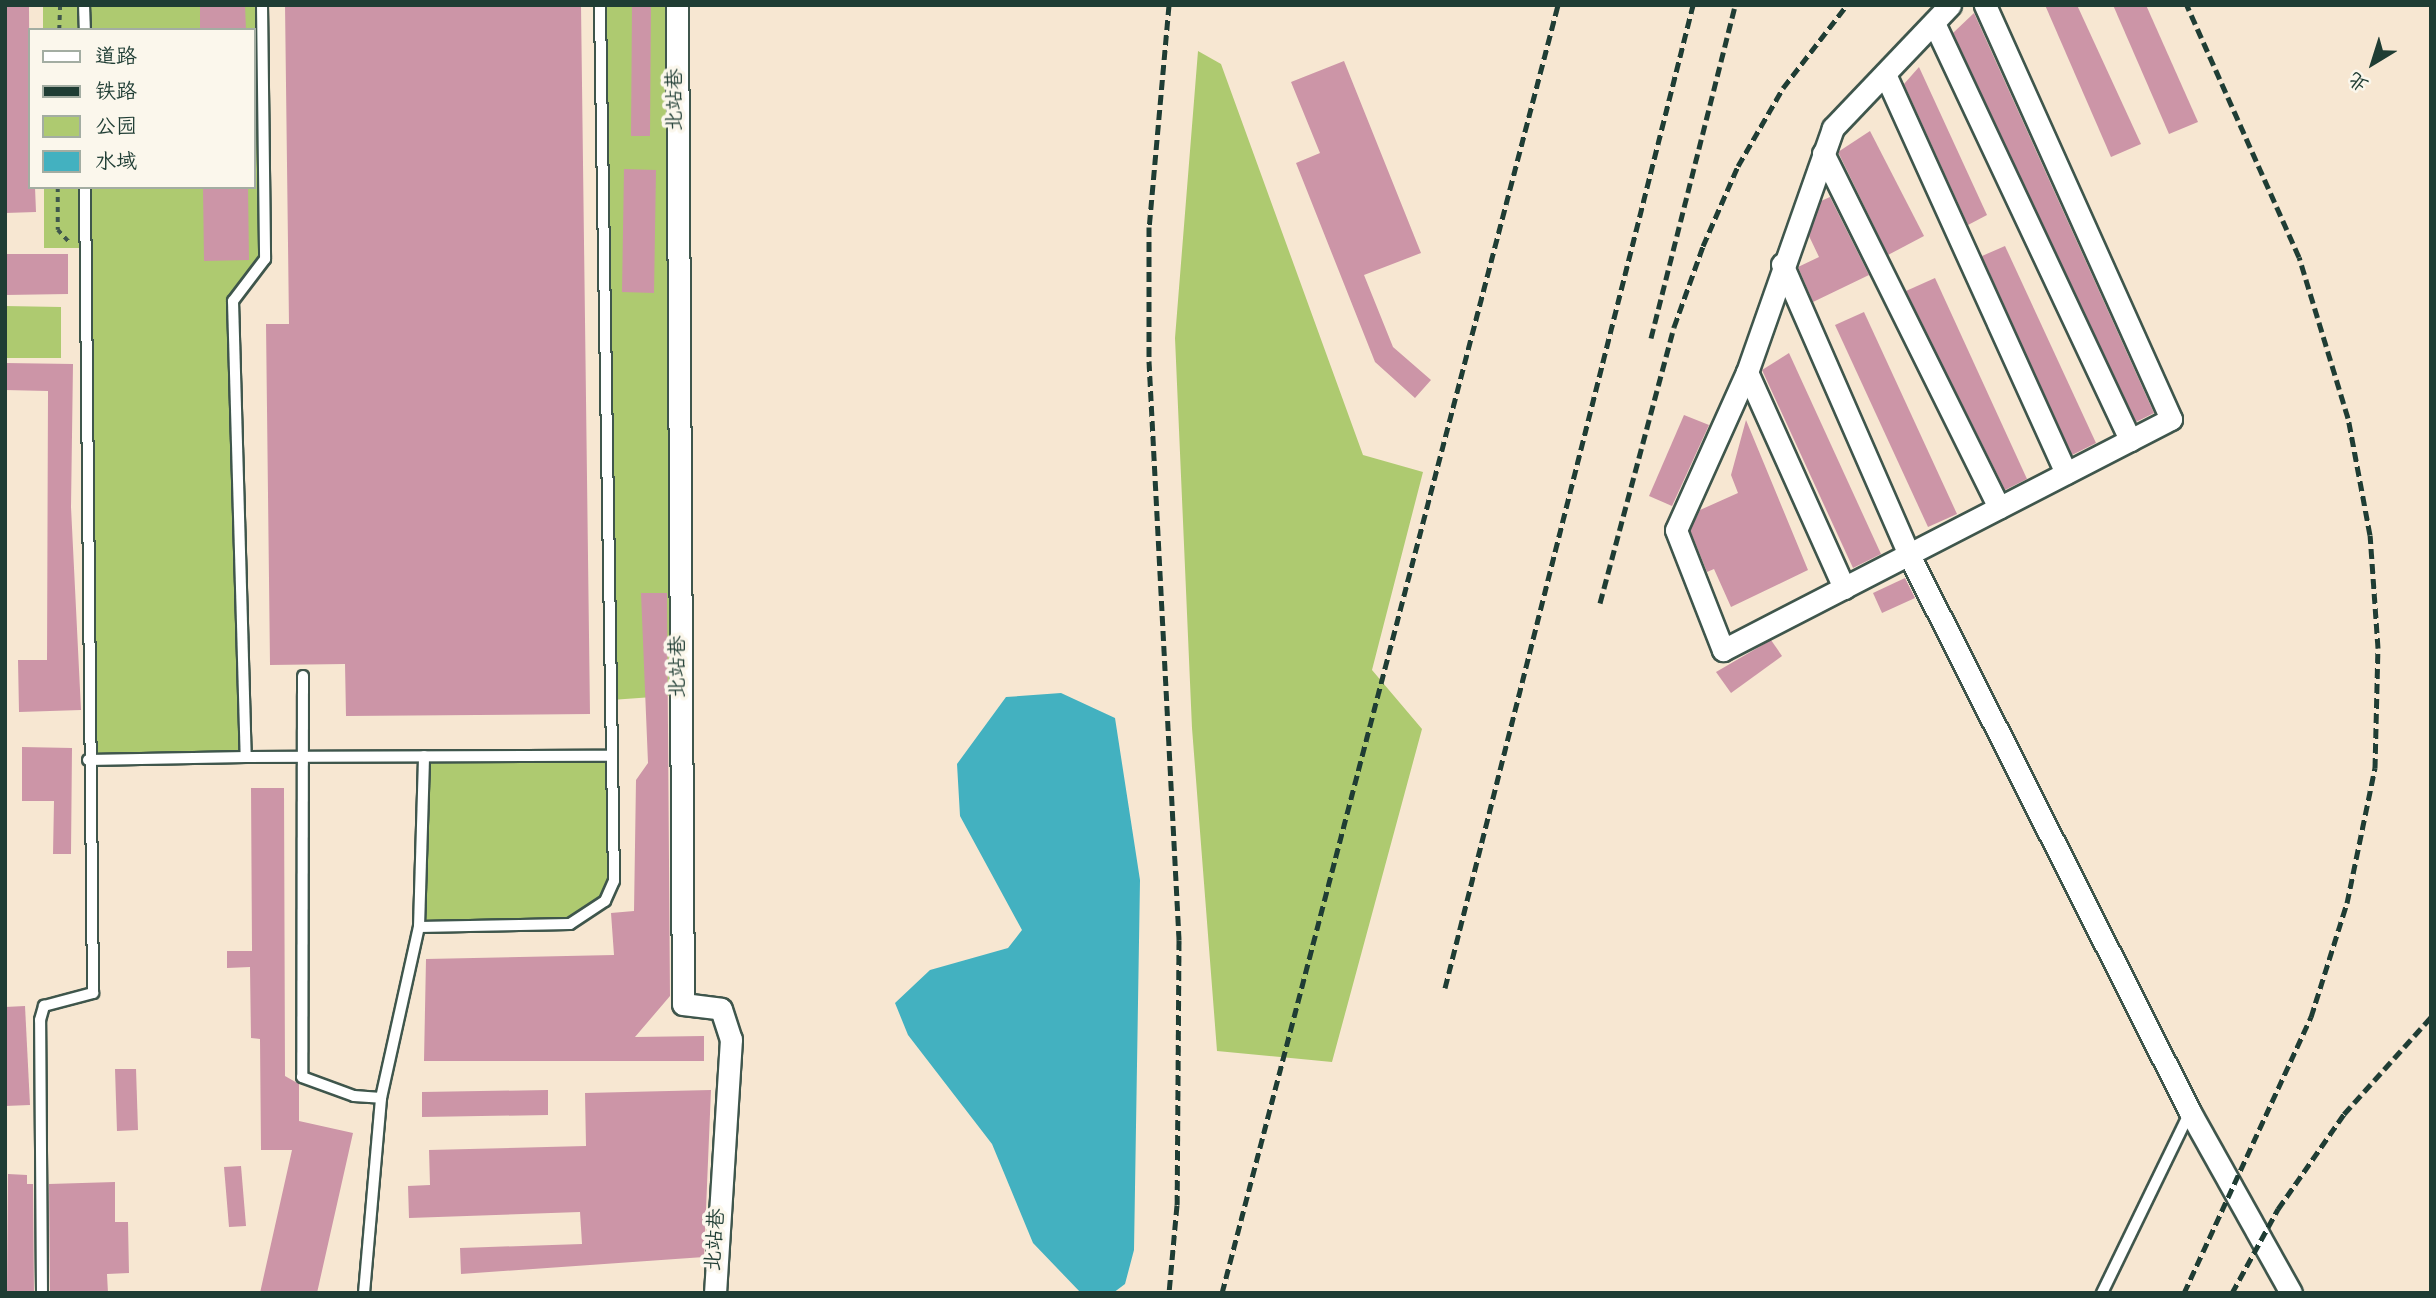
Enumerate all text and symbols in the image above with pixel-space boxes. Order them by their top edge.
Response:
legend [28,28,256,189]
north arrow [2338,28,2408,98]
text: 道路 [95,47,137,72]
text: 北 [2345,65,2374,95]
street label: 北站巷 [665,69,691,131]
text: 铁路 [95,82,137,107]
text: 公园 [95,117,137,142]
text: 水域 [95,152,137,177]
street label: 北站巷 [668,636,694,698]
street label: 北站巷 [703,1208,733,1272]

